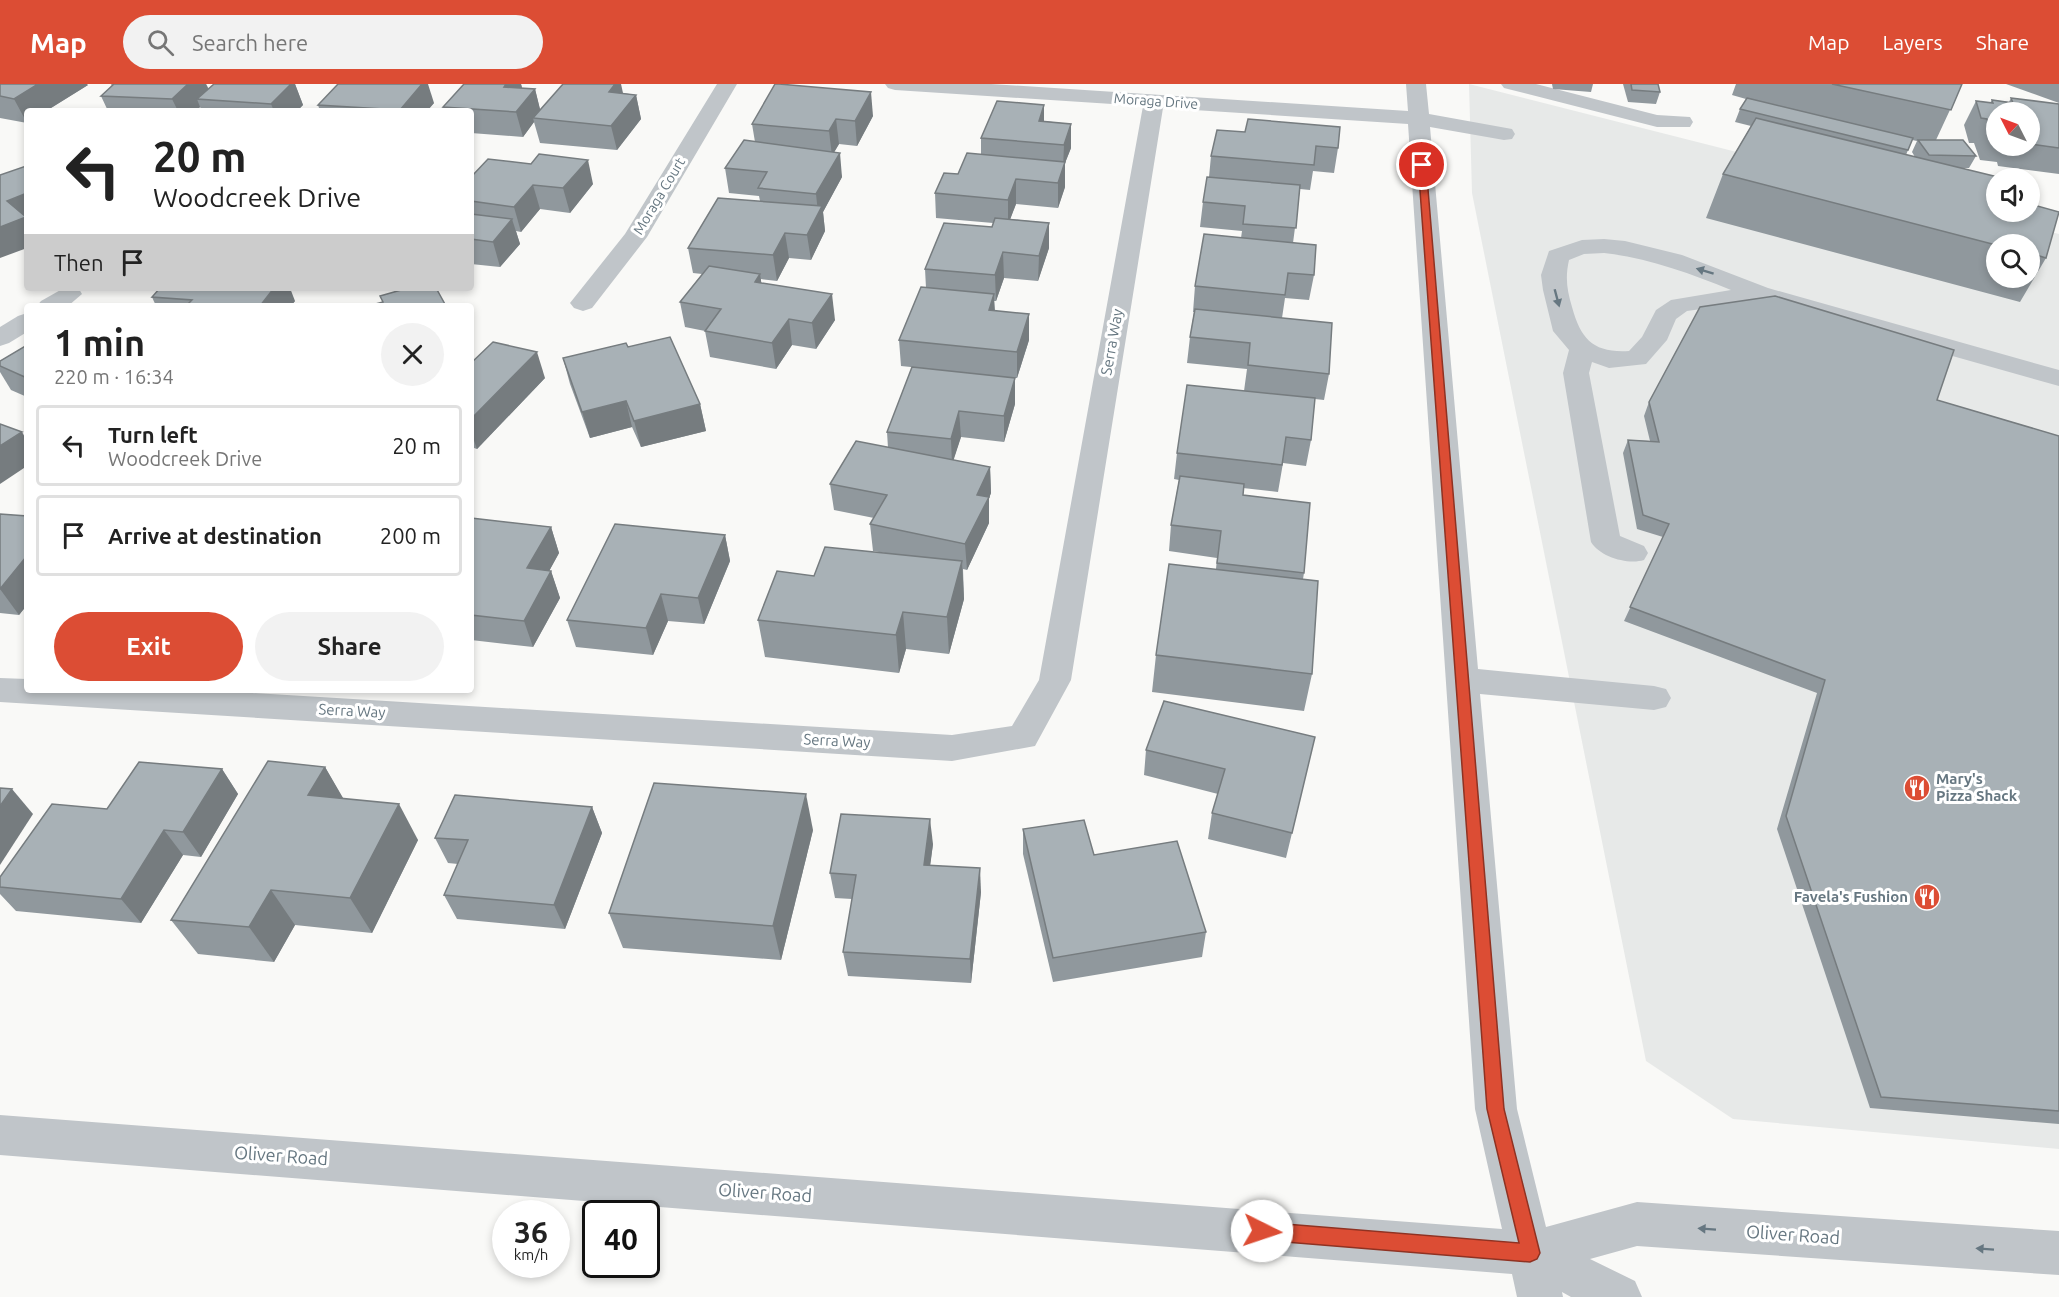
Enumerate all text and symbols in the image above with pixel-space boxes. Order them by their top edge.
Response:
search box [123,15,543,69]
icon: search [144,26,177,59]
text: Map [30,27,87,58]
text: Search here [192,30,308,55]
text: Map [1808,30,1849,54]
text: Layers [1882,30,1943,54]
text: Share [1976,30,2029,54]
street label: Moraga Drive [1113,90,1199,112]
north arrow [1986,102,2040,156]
map controls [1986,102,2040,288]
icon: left [54,132,132,210]
text: 20 m [153,133,247,180]
pin [1396,139,1447,190]
icon: arrive [1405,148,1438,181]
street label: Moraga Court [630,154,688,237]
button: sound [1986,168,2040,222]
text: Woodcreek Drive [153,182,361,212]
button: search [1986,234,2040,288]
icon: arrive [116,246,149,279]
text: Then [54,250,104,275]
one-way arrow [1696,266,1714,275]
one-way arrow [1553,289,1562,307]
street label: Serra Way [1097,307,1126,376]
text: 1 min [54,322,145,363]
button: close [381,323,444,386]
text: 220 m · 16:34 [54,365,174,388]
text: Turn left [108,422,198,447]
icon: left [57,429,90,462]
text: 20 m [392,433,441,458]
text: Woodcreek Drive [108,447,262,470]
icon: arrive [57,519,90,552]
text: Arrive at destination [108,523,322,548]
text: 200 m [380,523,441,548]
button: Exit [54,612,243,681]
button: Share [255,612,444,681]
street label: Serra Way [318,700,386,721]
street label: Serra Way [803,730,871,751]
place label: Mary's Pizza Shack [1936,770,2018,804]
restaurant icon: Mary's Pizza Shack [1902,773,1932,803]
restaurant icon: Favela's Fushion [1912,882,1942,912]
place label: Favela's Fushion [1794,888,1908,905]
street label: Oliver Road [233,1142,329,1168]
street label: Oliver Road [717,1179,813,1205]
position arrow [1230,1199,1294,1263]
speed limit sign: 40 [582,1200,660,1278]
text: 36 [514,1215,548,1249]
street label: Oliver Road [1745,1221,1841,1247]
one-way arrow [1697,1224,1716,1234]
one-way arrow [1975,1244,1994,1254]
text: km/h [514,1246,548,1263]

